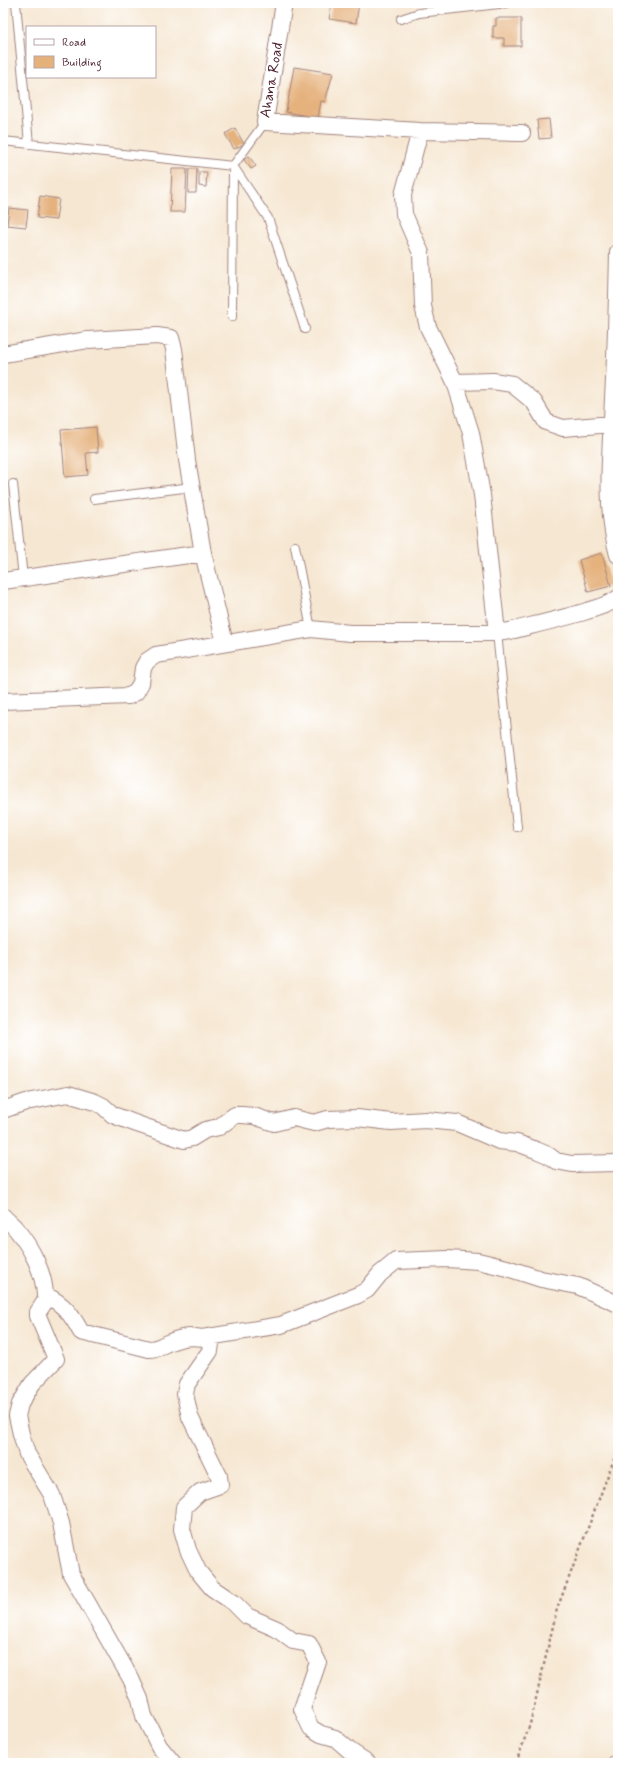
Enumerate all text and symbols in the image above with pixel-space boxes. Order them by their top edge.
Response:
legend [26,26,156,78]
text: Road [62,35,86,51]
street label: Ahana Road [255,41,288,120]
text: Building [62,55,102,72]

